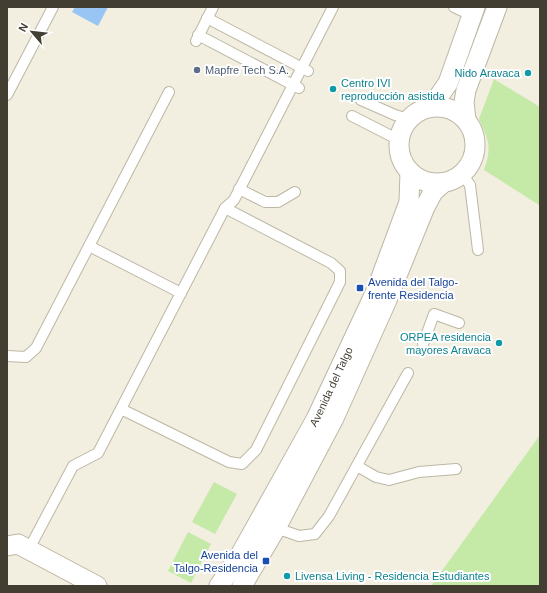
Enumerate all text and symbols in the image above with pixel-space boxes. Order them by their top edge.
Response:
north arrow [12,12,52,52]
text: N [16,21,30,34]
place label: Mapfre Tech S.A. [205,64,289,76]
marker: Mapfre Tech S.A. [192,65,202,75]
place label: Nido Aravaca [455,67,521,79]
marker: Nido Aravaca [523,68,533,78]
place label: Centro IVI reproducción asistida [341,77,446,102]
marker: Centro IVI reproducción asistida [328,84,338,94]
place label: Avenida del Talgo- frente Residencia [368,276,458,301]
marker: Avenida del Talgo- frente Residencia [355,283,365,293]
place label: ORPEA residencia mayores Aravaca [400,331,492,356]
marker: ORPEA residencia mayores Aravaca [494,338,504,348]
street label: Avenida del Talgo [307,345,355,428]
place label: Avenida del Talgo-Residencia [174,549,259,574]
marker: Avenida del Talgo-Residencia [261,556,271,566]
place label: Livensa Living - Residencia Estudiantes [295,570,490,582]
marker: Livensa Living - Residencia Estudiantes [282,571,292,581]

